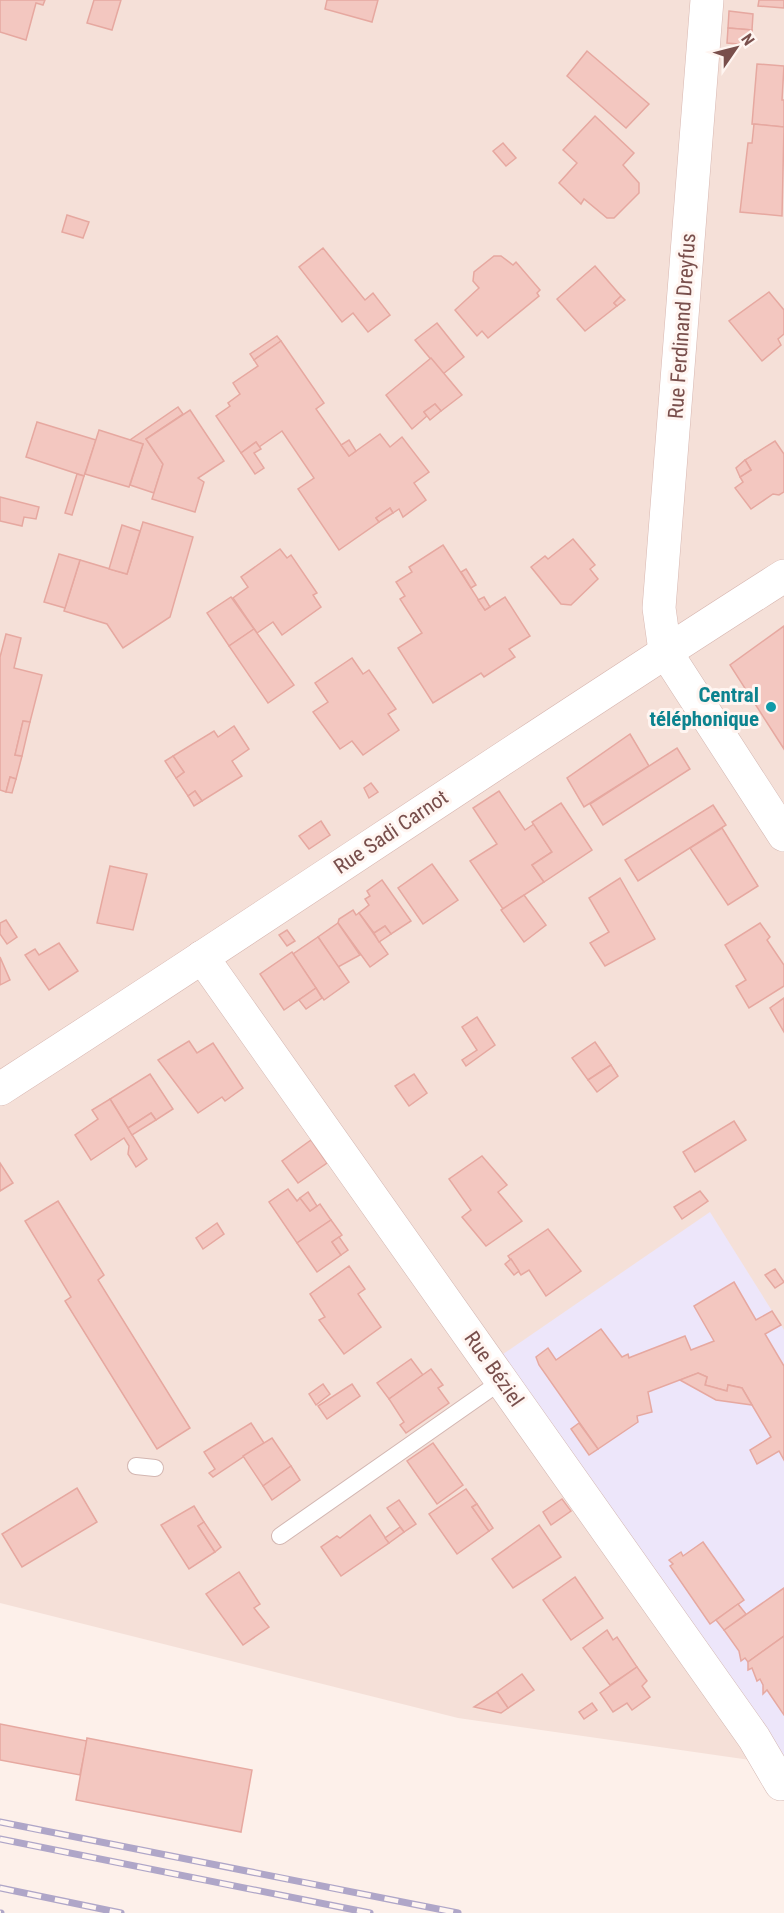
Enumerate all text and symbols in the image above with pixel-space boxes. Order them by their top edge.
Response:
north arrow [706,18,766,78]
text: N [737,30,758,49]
street label: Rue Ferdinand Dreyfus [664,232,700,420]
place label: Central téléphonique [650,683,759,731]
marker: Central téléphonique [764,700,778,714]
street label: Rue Sadi Carnot [329,785,453,879]
street label: Rue Béziel [460,1327,528,1411]

